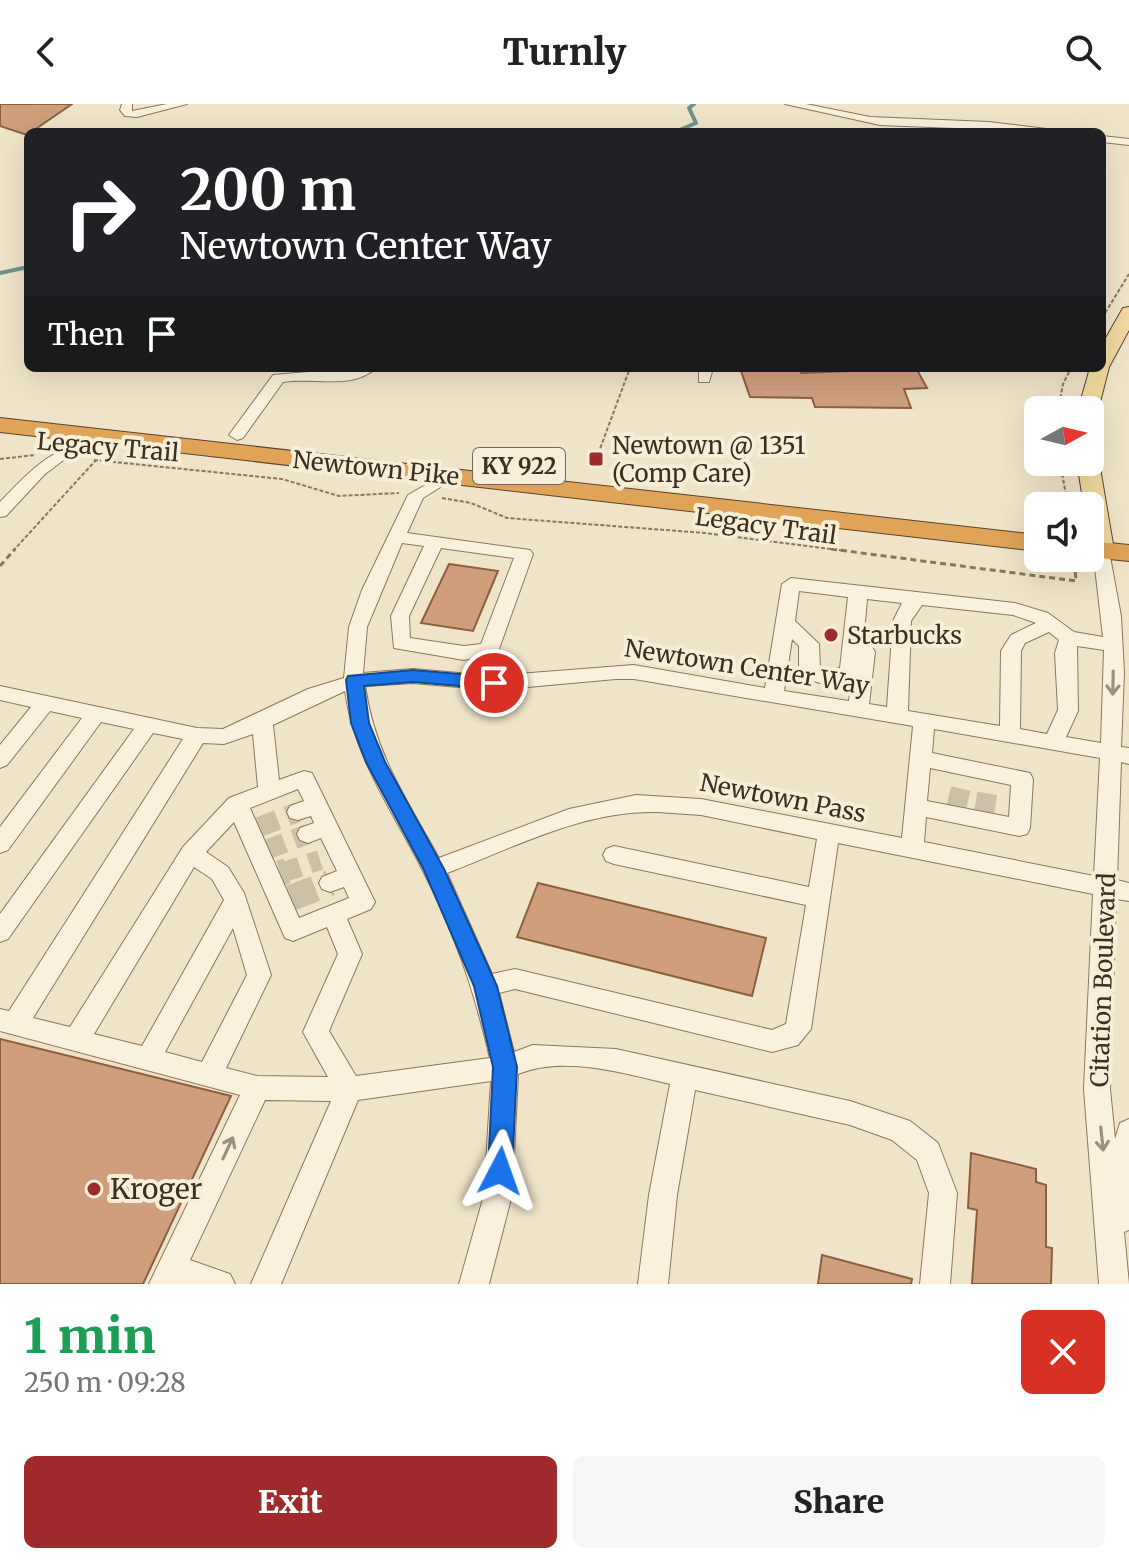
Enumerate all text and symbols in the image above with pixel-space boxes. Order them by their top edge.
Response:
icon: back [24,30,68,74]
text: Turnly [503,30,626,75]
icon: search [1061,30,1105,74]
text: 200 m [180,155,356,225]
icon: right [48,160,152,264]
text: Newtown Center Way [180,224,551,269]
icon: arrive [140,312,184,356]
text: Then [48,315,124,353]
north arrow [1024,396,1104,476]
map controls [1024,396,1104,572]
street label: Legacy Trail [36,425,180,469]
place label: Newtown @ 1351 (Comp Care) [612,430,806,489]
street label: Newtown Pike [291,444,461,492]
road number: KY 922 [473,448,565,484]
marker: Newtown @ 1351 (Comp Care) [587,450,605,468]
button: sound [1024,492,1104,572]
street label: Legacy Trail [693,501,839,551]
place label: Starbucks [847,620,962,651]
marker: Starbucks [822,626,840,644]
street label: Newtown Center Way [622,632,872,702]
pin [460,649,528,717]
icon: arrive [472,661,516,705]
one-way arrow [1106,669,1121,696]
street label: Newtown Pass [697,767,869,829]
street label: Citation Boulevard [1084,872,1122,1088]
one-way arrow [1094,1125,1109,1151]
position arrow [458,1129,542,1213]
one-way arrow [221,1136,236,1160]
place label: Kroger [110,1171,202,1207]
marker: Kroger [85,1180,103,1198]
text: 1 min [24,1306,156,1366]
button: close [1021,1310,1105,1394]
text: 250 m · 09:28 [24,1366,186,1399]
button: Exit [24,1456,557,1548]
button: Share [573,1456,1105,1548]

